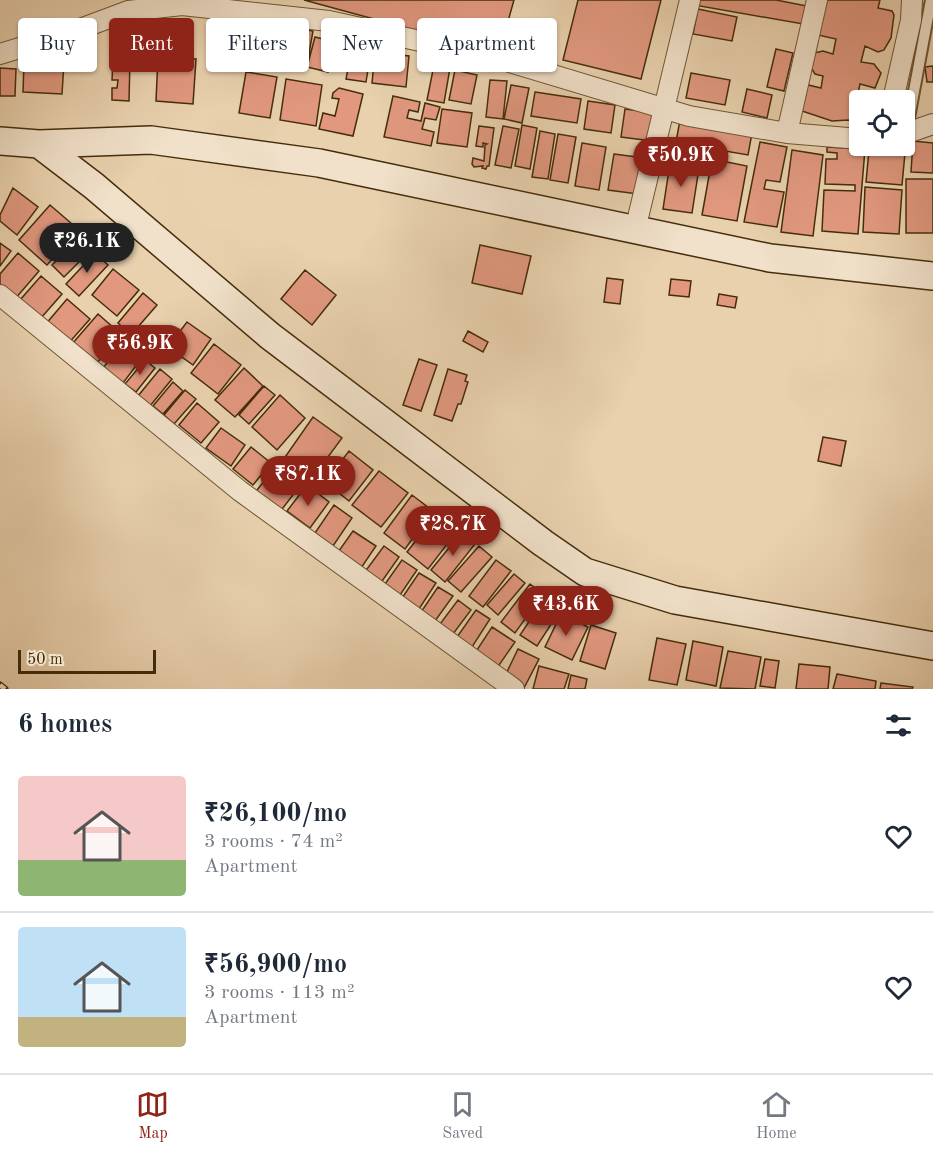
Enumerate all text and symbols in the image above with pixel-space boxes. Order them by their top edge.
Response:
chip: Buy [18,18,97,72]
chip: Rent [109,18,194,72]
chip: Filters [206,18,309,72]
chip: New [321,18,405,72]
chip: Apartment [417,18,557,72]
map controls [849,90,915,156]
button: locate [849,90,915,156]
pin: ₹50.9K [632,137,730,188]
text: ₹50.9K [647,146,715,166]
pin: ₹26.1K [38,223,136,274]
text: ₹26.1K [53,232,121,252]
pin: ₹56.9K [91,325,189,376]
text: ₹56.9K [106,334,174,354]
pin: ₹87.1K [259,456,357,507]
text: ₹87.1K [274,465,342,485]
pin: ₹28.7K [404,506,502,557]
text: ₹28.7K [419,515,487,535]
pin: ₹43.6K [517,586,615,637]
text: ₹43.6K [532,595,600,615]
scale bar [18,647,156,674]
text: 50 m [27,652,63,668]
icon: filters [882,709,915,742]
text: 6 homes [18,712,112,738]
icon: home [66,800,138,872]
text: ₹26,100/mo [204,801,347,827]
icon: heart [882,820,915,853]
text: 3 rooms · 74 m² [204,832,343,852]
text: Apartment [204,857,298,877]
icon: home [66,951,138,1023]
text: ₹56,900/mo [204,952,347,978]
icon: heart [882,971,915,1004]
text: 3 rooms · 113 m² [204,983,354,1003]
text: Apartment [204,1008,298,1028]
tab: Map [136,1088,169,1144]
tab: Saved [442,1088,483,1144]
tab: Home [756,1088,797,1144]

